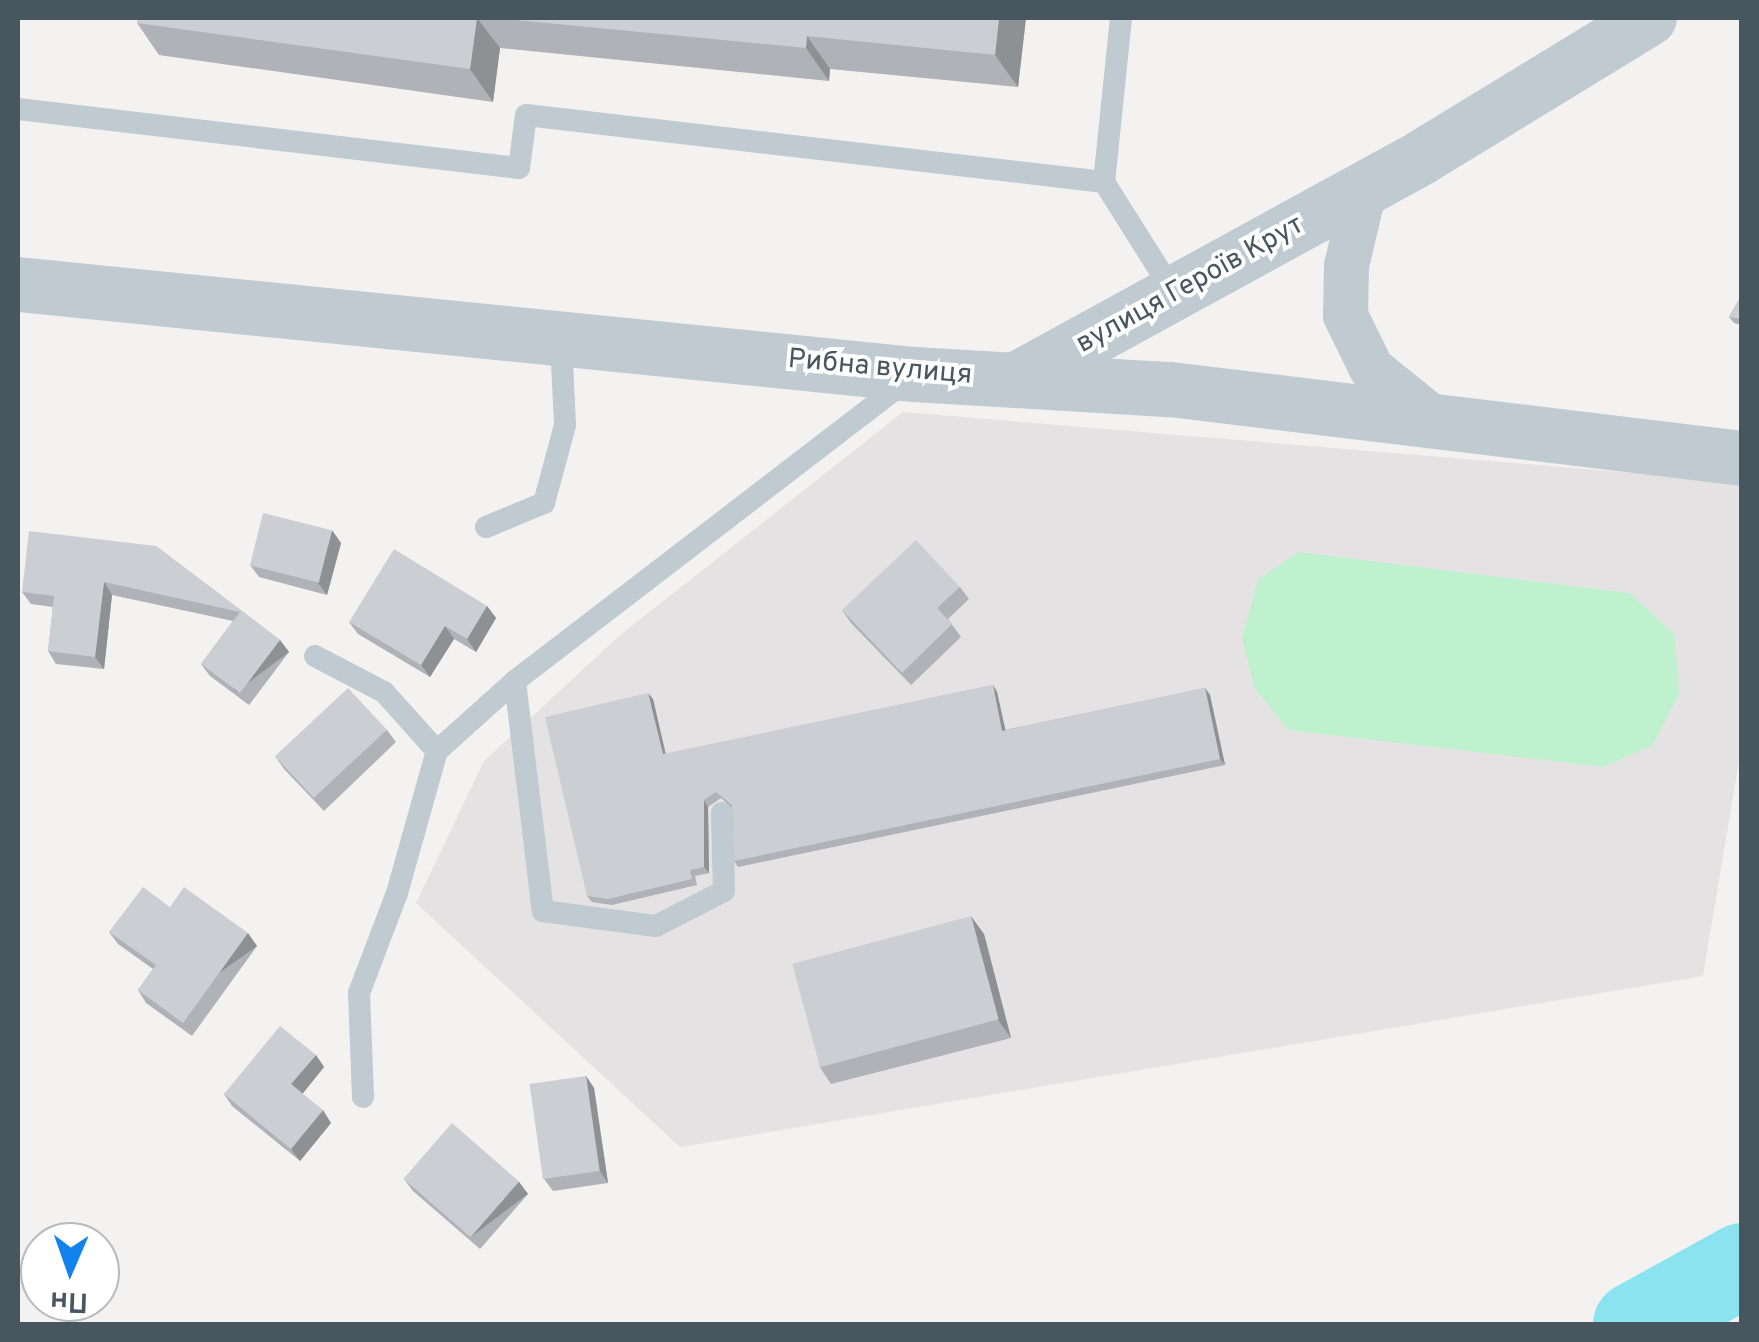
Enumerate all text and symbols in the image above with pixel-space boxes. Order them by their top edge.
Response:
street label: вулиця Героїв Крут [1070,209,1310,361]
street label: Рибна вулиця [786,343,974,393]
north arrow [20,1222,120,1322]
text: Пн [50,1281,89,1319]

